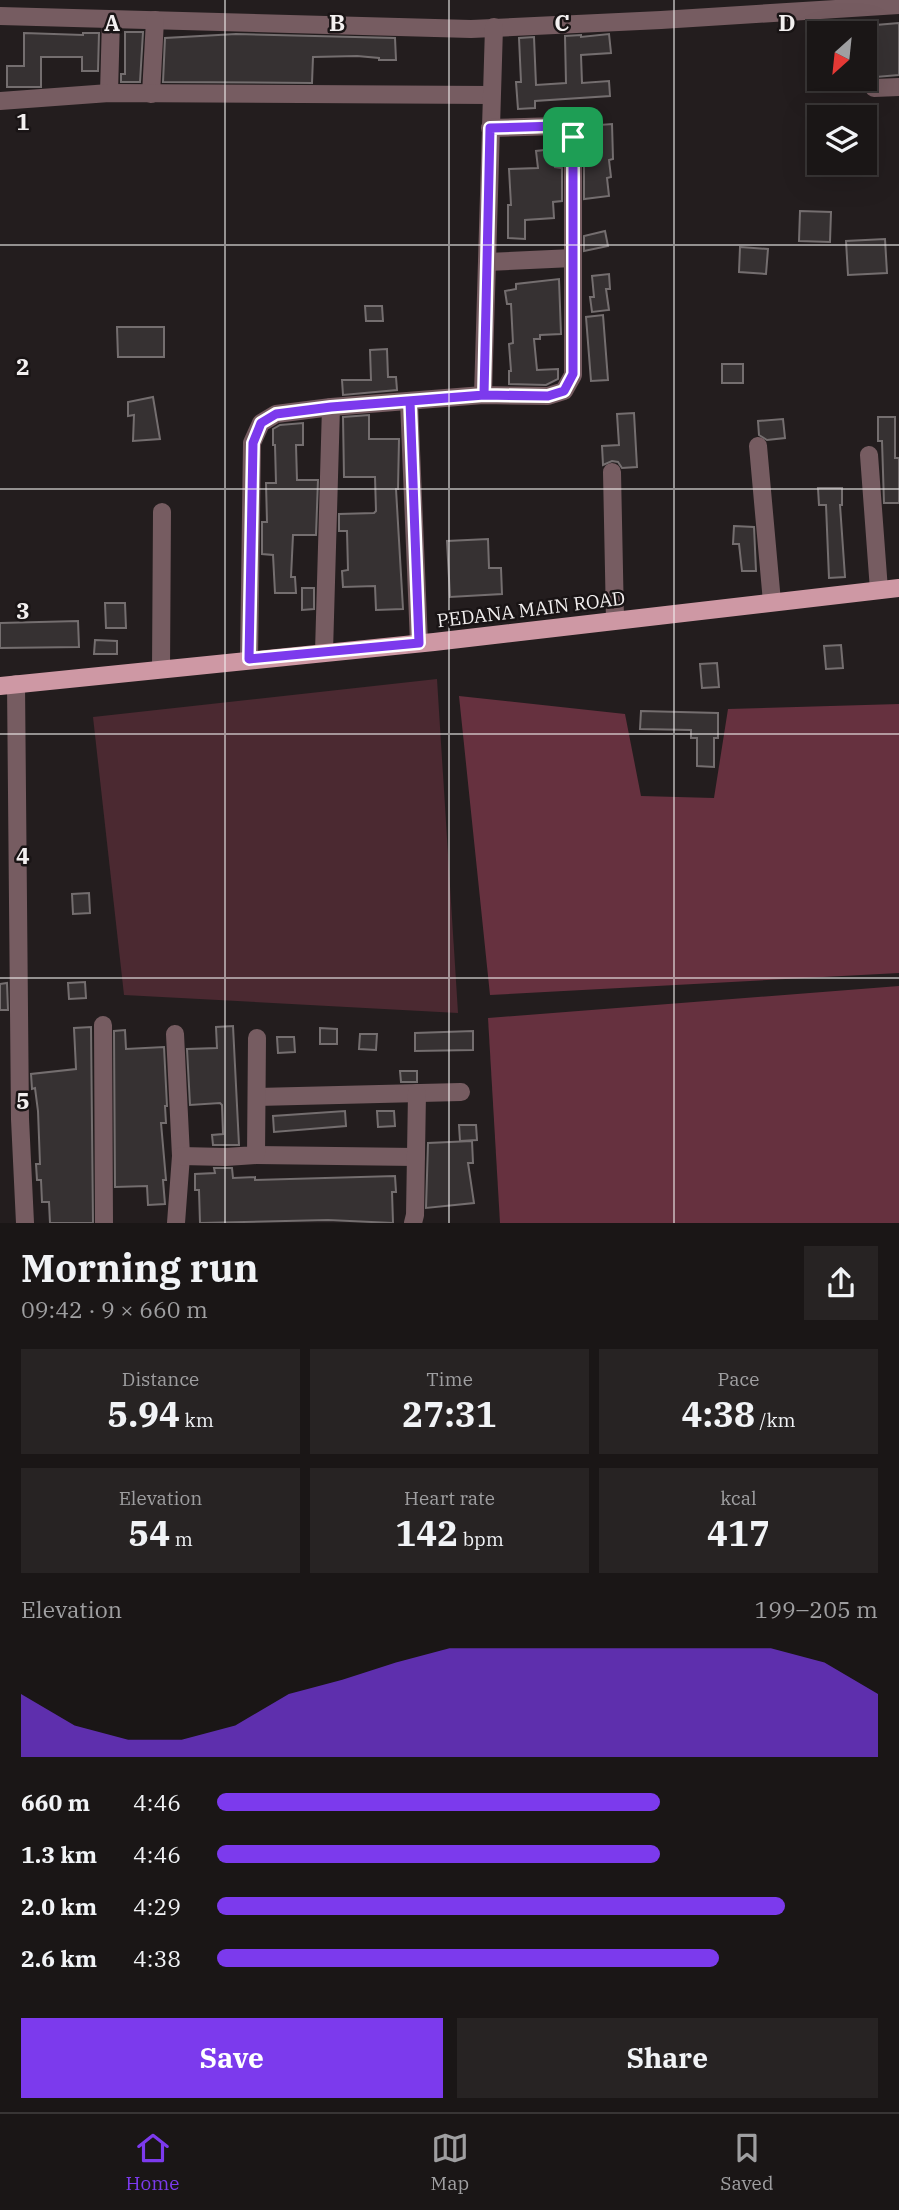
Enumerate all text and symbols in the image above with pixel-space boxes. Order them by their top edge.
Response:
text: A [104,7,120,37]
text: B [329,7,345,37]
text: C [554,7,570,37]
text: D [778,7,796,37]
north arrow [807,21,877,91]
map controls [807,21,877,175]
button: layers [807,105,877,175]
text: 1 [16,106,30,136]
pin [543,107,603,167]
icon: arrive [554,118,592,156]
text: 2 [16,351,30,381]
street label: PEDANA MAIN ROAD [435,586,627,632]
text: 3 [16,595,30,625]
text: 4 [16,840,30,870]
text: 5 [16,1085,30,1115]
text: Morning run [21,1243,259,1292]
button: share [804,1246,878,1320]
text: 09:42 · 9 × 660 m [21,1294,208,1324]
text: Distance [122,1367,199,1391]
text: Time [426,1367,473,1391]
text: Pace [718,1367,759,1391]
text: 5.94 [107,1391,180,1437]
text: 27:31 [402,1391,497,1437]
text: 4:38 [681,1391,755,1437]
text: km [180,1408,214,1432]
text: /km [755,1408,796,1432]
text: Elevation [119,1486,202,1510]
text: Heart rate [404,1486,495,1510]
text: kcal [720,1486,757,1510]
text: 54 [128,1510,170,1556]
text: 142 [395,1510,458,1556]
text: 417 [707,1510,770,1556]
text: m [170,1527,193,1551]
text: bpm [458,1527,504,1551]
text: Elevation [21,1594,122,1624]
text: 199–205 m [754,1594,878,1624]
text: 660 m [21,1787,90,1817]
text: 4:46 [133,1787,181,1817]
text: 1.3 km [21,1839,97,1869]
text: 4:46 [133,1839,181,1869]
text: 2.0 km [21,1891,97,1921]
text: 4:29 [133,1891,181,1921]
text: 2.6 km [21,1943,97,1973]
text: 4:38 [133,1943,181,1973]
button: Save [21,2018,443,2098]
button: Share [457,2018,878,2098]
tab: Home [126,2129,180,2195]
tab: Map [431,2129,469,2195]
tab: Saved [720,2129,773,2195]

